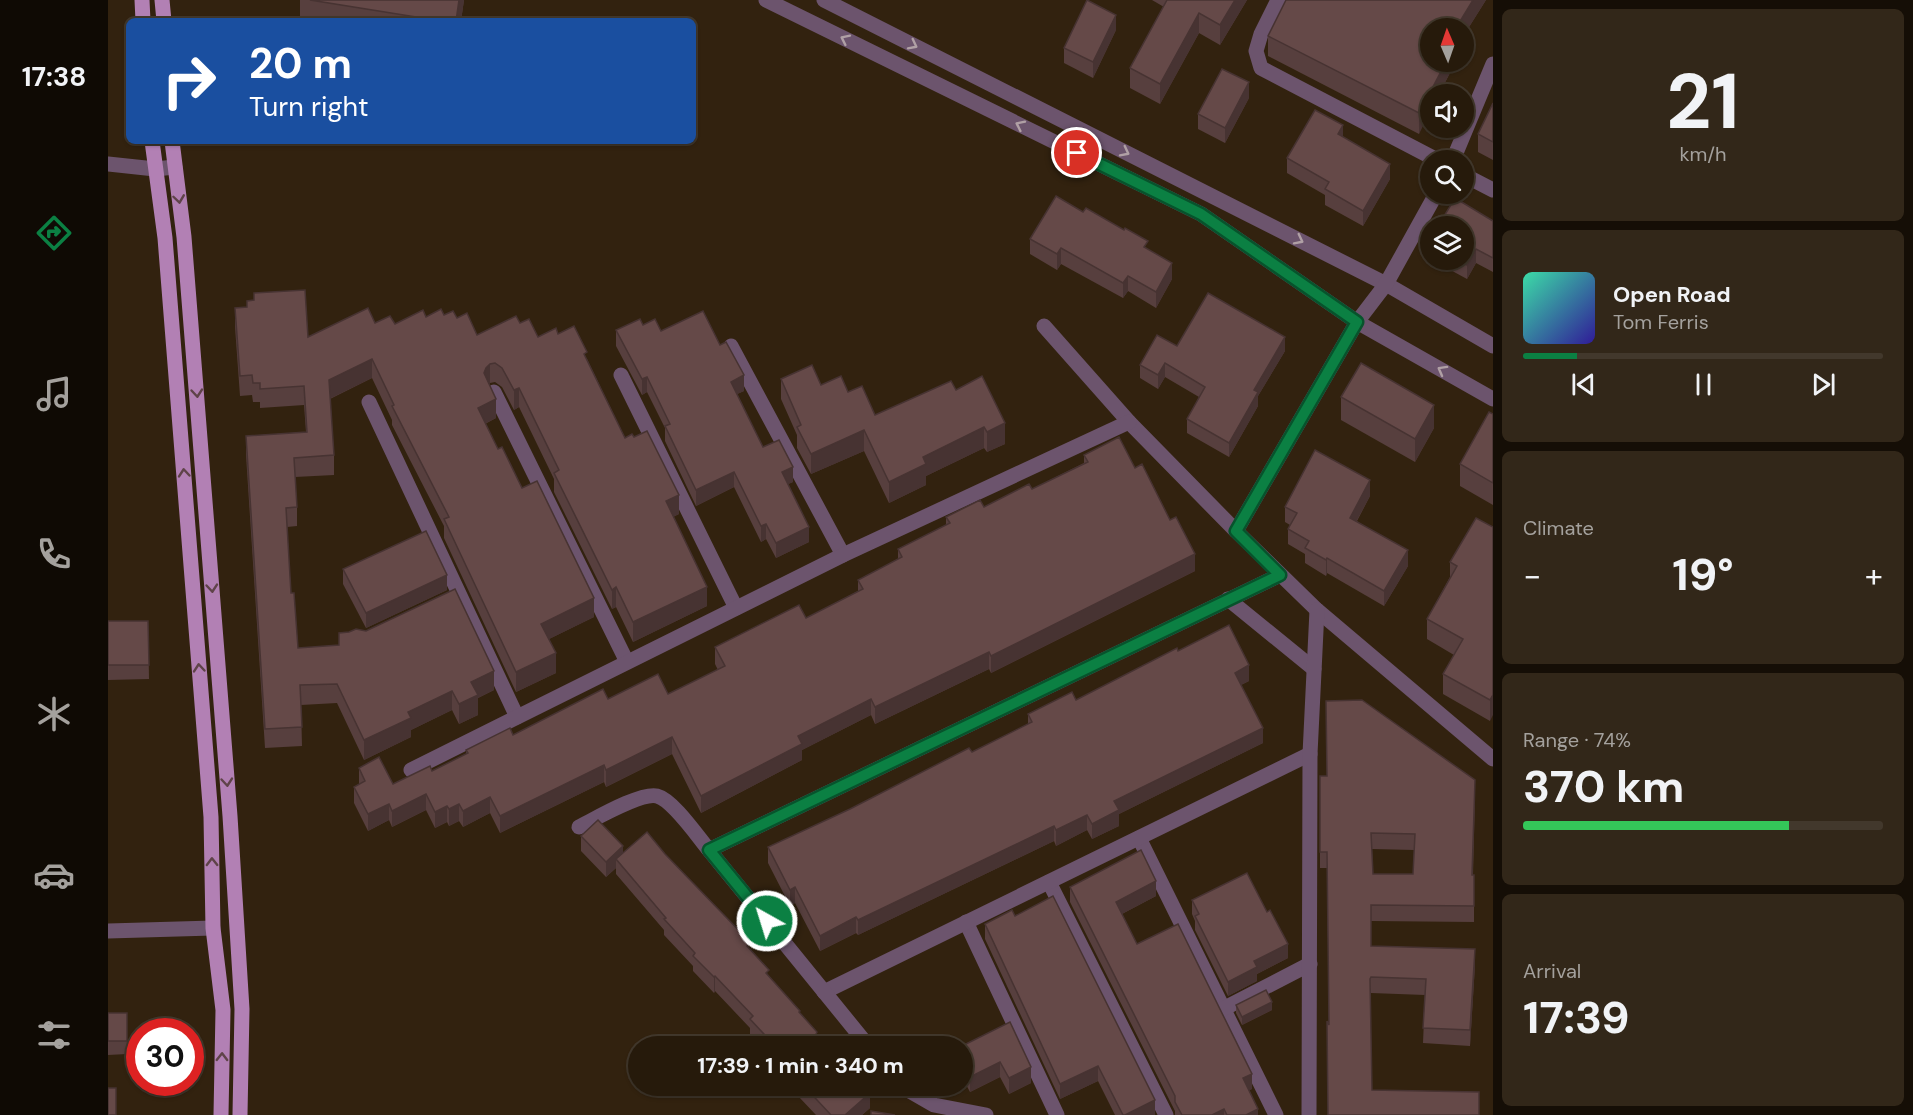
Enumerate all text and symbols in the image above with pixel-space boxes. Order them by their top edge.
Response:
north arrow [1420,18,1474,72]
map controls [1420,18,1474,270]
one-way arrow [841,34,852,46]
text: 20 m [249,36,352,91]
one-way arrow [907,38,918,50]
icon: right [150,42,228,120]
text: 21 [1666,51,1740,152]
text: 17:38 [22,59,86,94]
button: sound [1420,84,1474,138]
text: Turn right [249,89,369,124]
one-way arrow [1016,121,1027,132]
pin [1051,127,1102,178]
icon: arrive [1060,136,1093,169]
text: km/h [1679,141,1727,167]
one-way arrow [1118,145,1129,156]
button: search [1420,150,1474,204]
one-way arrow [173,194,185,204]
icon: directions [33,212,75,254]
button: layers [1420,216,1474,270]
one-way arrow [1293,233,1303,244]
text: Open Road [1613,280,1731,309]
text: Tom Ferris [1613,309,1709,335]
one-way arrow [1438,366,1448,377]
icon: previous [1567,368,1600,401]
icon: pause [1687,368,1720,401]
icon: next [1807,368,1840,401]
icon: music [33,373,75,415]
one-way arrow [190,389,203,398]
one-way arrow [178,469,191,478]
text: Climate [1523,515,1594,541]
icon: phone [33,533,75,575]
text: 19° [1672,545,1734,604]
text: − [1523,554,1541,597]
text: + [1865,554,1883,597]
one-way arrow [205,583,218,592]
one-way arrow [193,663,206,672]
icon: climate [33,693,75,735]
text: Range · 74% [1523,727,1631,753]
text: 370 km [1523,757,1684,816]
one-way arrow [221,778,234,787]
icon: car [33,854,75,896]
one-way arrow [206,858,218,867]
position arrow [735,889,799,953]
text: Arrival [1523,958,1581,984]
text: 17:39 [1523,988,1630,1047]
icon: filters [33,1014,75,1056]
speed limit sign: 30 [126,1018,204,1096]
text: 17:39 · 1 min · 340 m [697,1051,904,1080]
one-way arrow [216,1052,228,1061]

